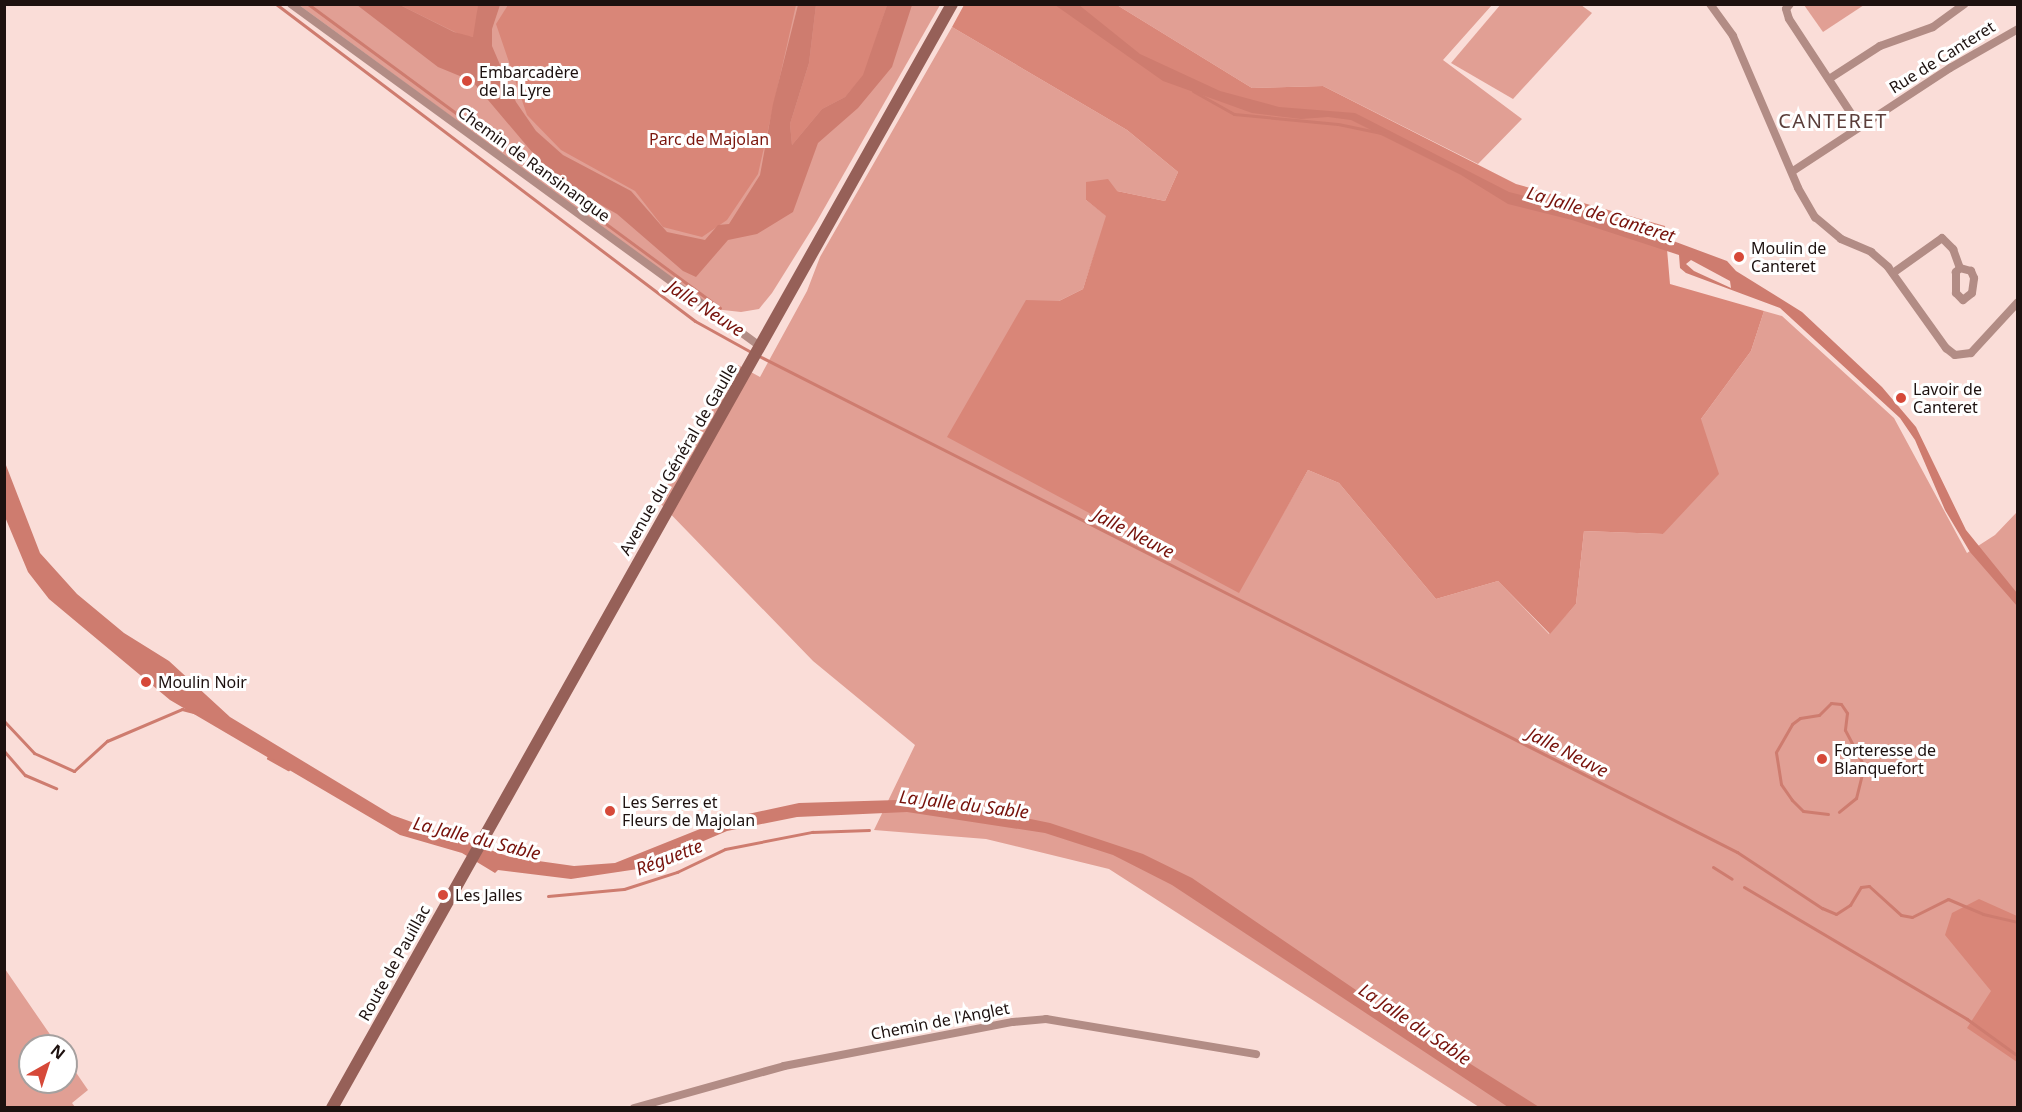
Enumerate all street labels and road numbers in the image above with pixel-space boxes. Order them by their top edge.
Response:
street label: Rue de Canteret [1886,17,1998,97]
street label: Chemin de Ransinangue [454,102,614,226]
street label: Avenue du Général de Gaulle [615,360,741,558]
street label: Route de Pauillac [354,902,434,1024]
street label: Chemin de l'Anglet [869,998,1011,1044]

